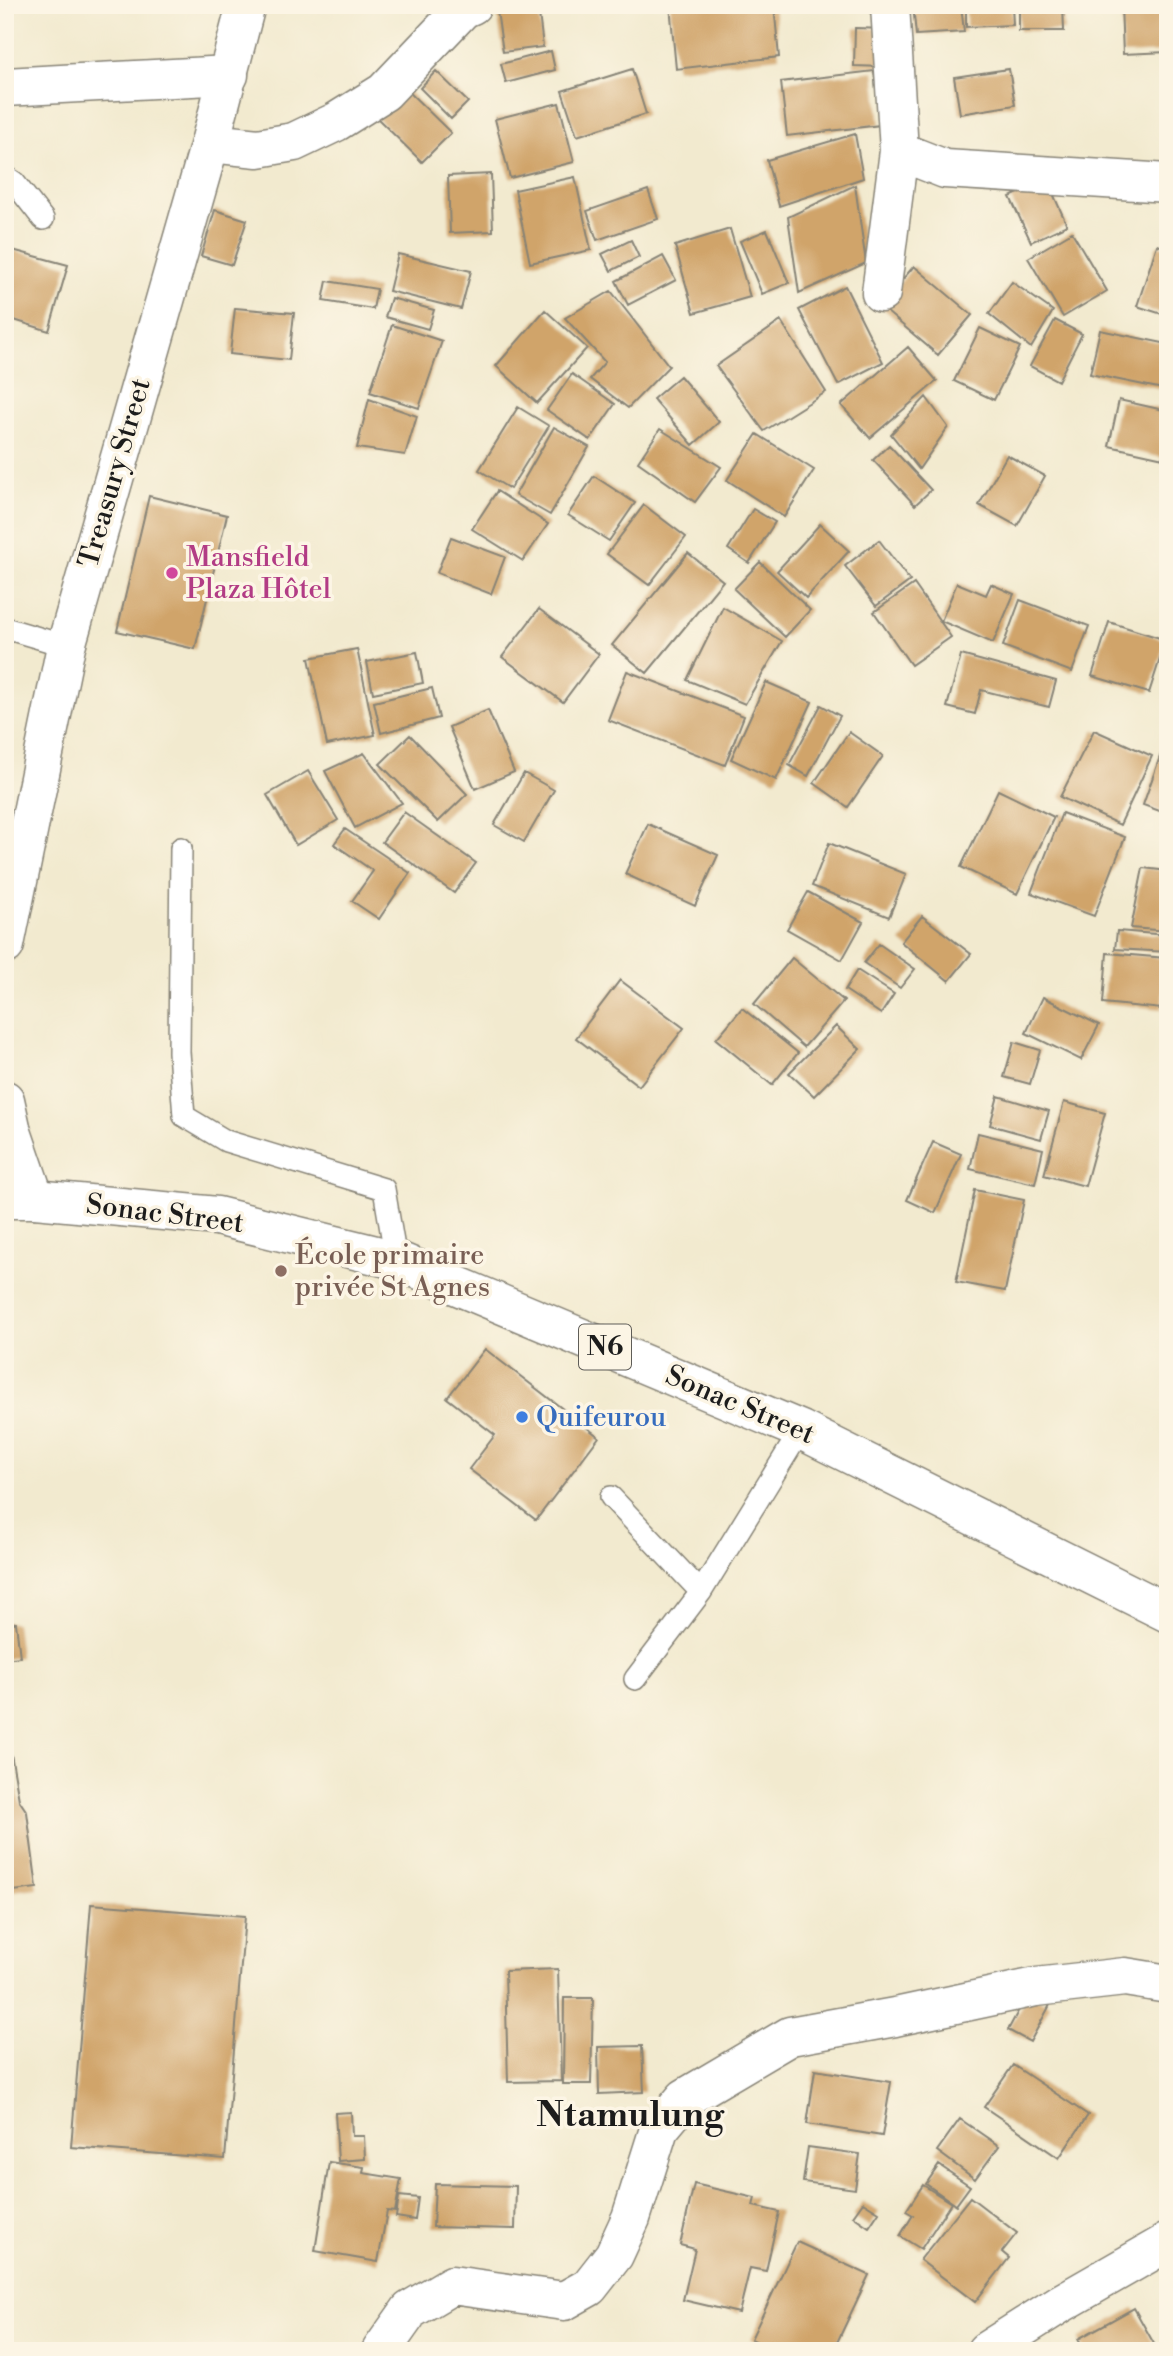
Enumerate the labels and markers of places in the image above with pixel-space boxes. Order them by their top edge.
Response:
place label: Mansfield Plaza Hôtel [186,540,331,607]
marker: Mansfield Plaza Hôtel [164,565,180,581]
place label: École primaire privée St Agnes [295,1236,490,1305]
marker: École primaire privée St Agnes [273,1263,289,1279]
place label: Quifeurou [536,1400,666,1435]
marker: Quifeurou [514,1409,530,1425]

